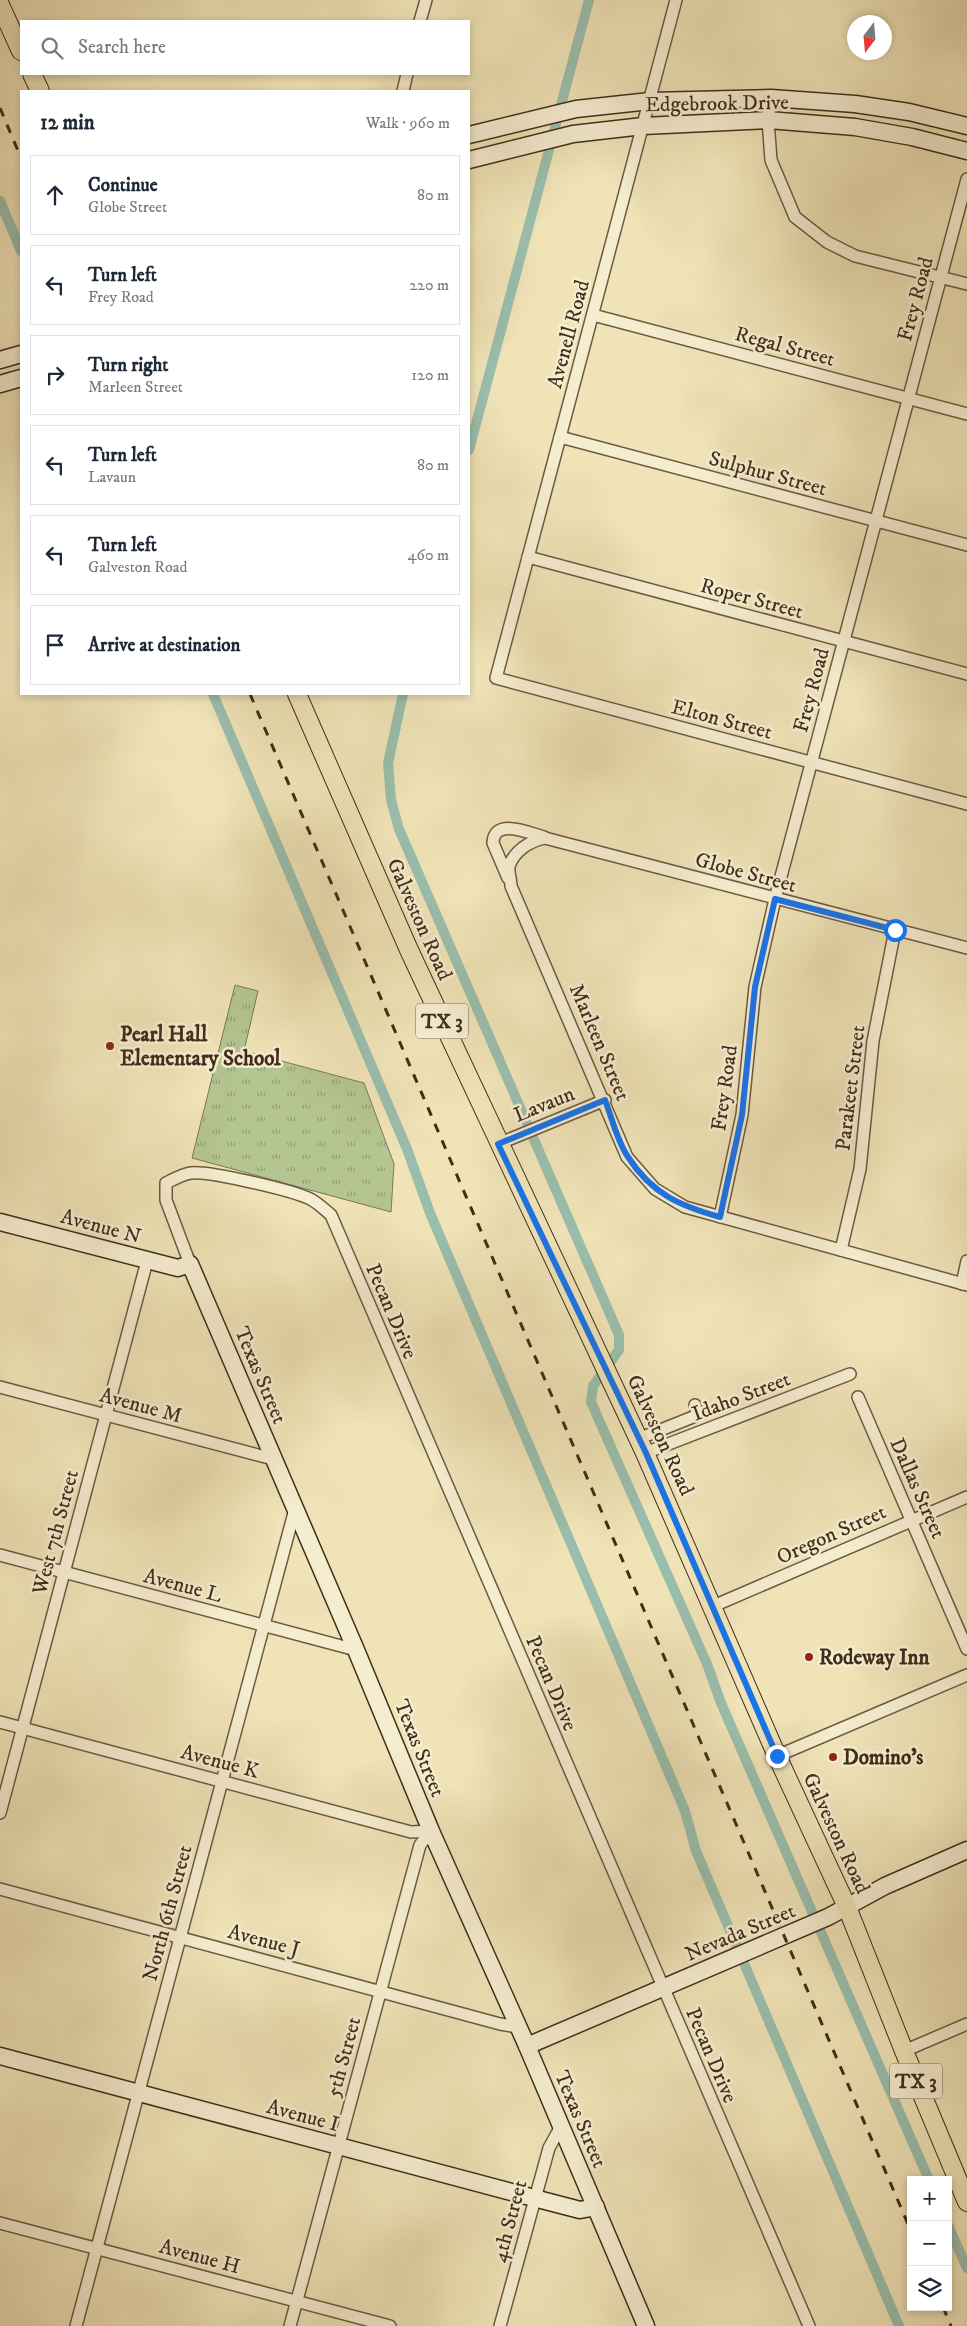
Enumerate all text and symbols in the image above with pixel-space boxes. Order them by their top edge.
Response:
north arrow [847,15,892,60]
search box [20,20,470,75]
icon: search [38,34,66,62]
text: Search here [78,36,166,59]
street label: Edgebrook Drive [645,90,789,118]
text: 12 min [40,110,95,136]
text: Walk · 960 m [366,113,450,133]
text: Continue [88,174,158,197]
icon: ahead [41,181,69,209]
text: 80 m [417,185,449,205]
text: Globe Street [88,197,167,217]
street label: Frey Road [892,254,940,344]
text: Turn left [88,264,157,287]
icon: left [41,271,69,299]
text: 220 m [409,275,449,295]
street label: Avenell Road [542,277,596,391]
text: Frey Road [88,287,154,307]
street label: Regal Street [732,321,838,373]
text: Turn right [88,354,168,377]
icon: right [41,361,69,389]
text: 120 m [411,365,449,385]
text: Marleen Street [88,377,183,397]
text: Turn left [88,444,157,467]
street label: Sulphur Street [706,446,830,502]
icon: left [41,451,69,479]
text: 80 m [417,455,449,475]
text: Lavaun [88,467,136,487]
text: Turn left [88,534,157,557]
icon: left [41,541,69,569]
text: 460 m [407,545,449,565]
text: Galveston Road [88,557,187,577]
street label: Roper Street [698,573,806,625]
icon: arrive [41,631,69,659]
text: Arrive at destination [88,634,240,657]
street label: Frey Road [788,645,836,735]
street label: Elton Street [669,694,775,746]
street label: Globe Street [692,847,800,899]
street label: Galveston Road [381,854,458,985]
route start [884,919,907,942]
street label: Marleen Street [563,980,635,1105]
road number: TX 3 [416,1004,468,1038]
place label: Pearl Hall Elementary School [120,1022,281,1072]
street label: Parakeet Street [830,1024,872,1152]
marker: Pearl Hall Elementary School [104,1040,116,1052]
street label: Frey Road [706,1043,744,1133]
street label: Lavaun [510,1081,579,1129]
street label: Avenue N [58,1204,144,1250]
street label: Pecan Drive [359,1260,423,1363]
street label: Texas Street [228,1323,292,1428]
street label: Idaho Street [689,1366,794,1428]
street label: Galveston Road [621,1371,700,1501]
street label: Avenue M [97,1383,185,1429]
street label: Dallas Street [883,1434,951,1543]
street label: West 7th Street [27,1467,85,1598]
street label: Oregon Street [773,1499,890,1571]
street label: Avenue L [141,1563,225,1609]
street label: Pecan Drive [519,1632,583,1735]
place label: Rodeway Inn [819,1645,931,1671]
marker: Rodeway Inn [803,1651,815,1663]
street label: Texas Street [388,1696,451,1801]
street label: Avenue K [178,1739,262,1785]
route end [766,1745,789,1768]
place label: Domino's [843,1745,923,1771]
marker: Domino's [827,1751,839,1763]
street label: Galveston Road [797,1769,876,1899]
street label: North 6th Street [137,1842,199,1984]
street label: Nevada Street [681,1898,800,1968]
street label: Avenue J [225,1919,303,1963]
street label: Pecan Drive [679,2004,743,2107]
street label: 5th Street [321,2014,367,2100]
road number: TX 3 [890,2064,942,2098]
street label: Texas Street [548,2067,612,2172]
street label: Avenue I [264,2094,342,2138]
map controls [907,2176,952,2311]
button: + [907,2176,952,2221]
street label: 4th Street [487,2177,533,2265]
button: − [907,2221,952,2266]
street label: Avenue H [156,2234,243,2280]
button: layers [907,2266,952,2311]

